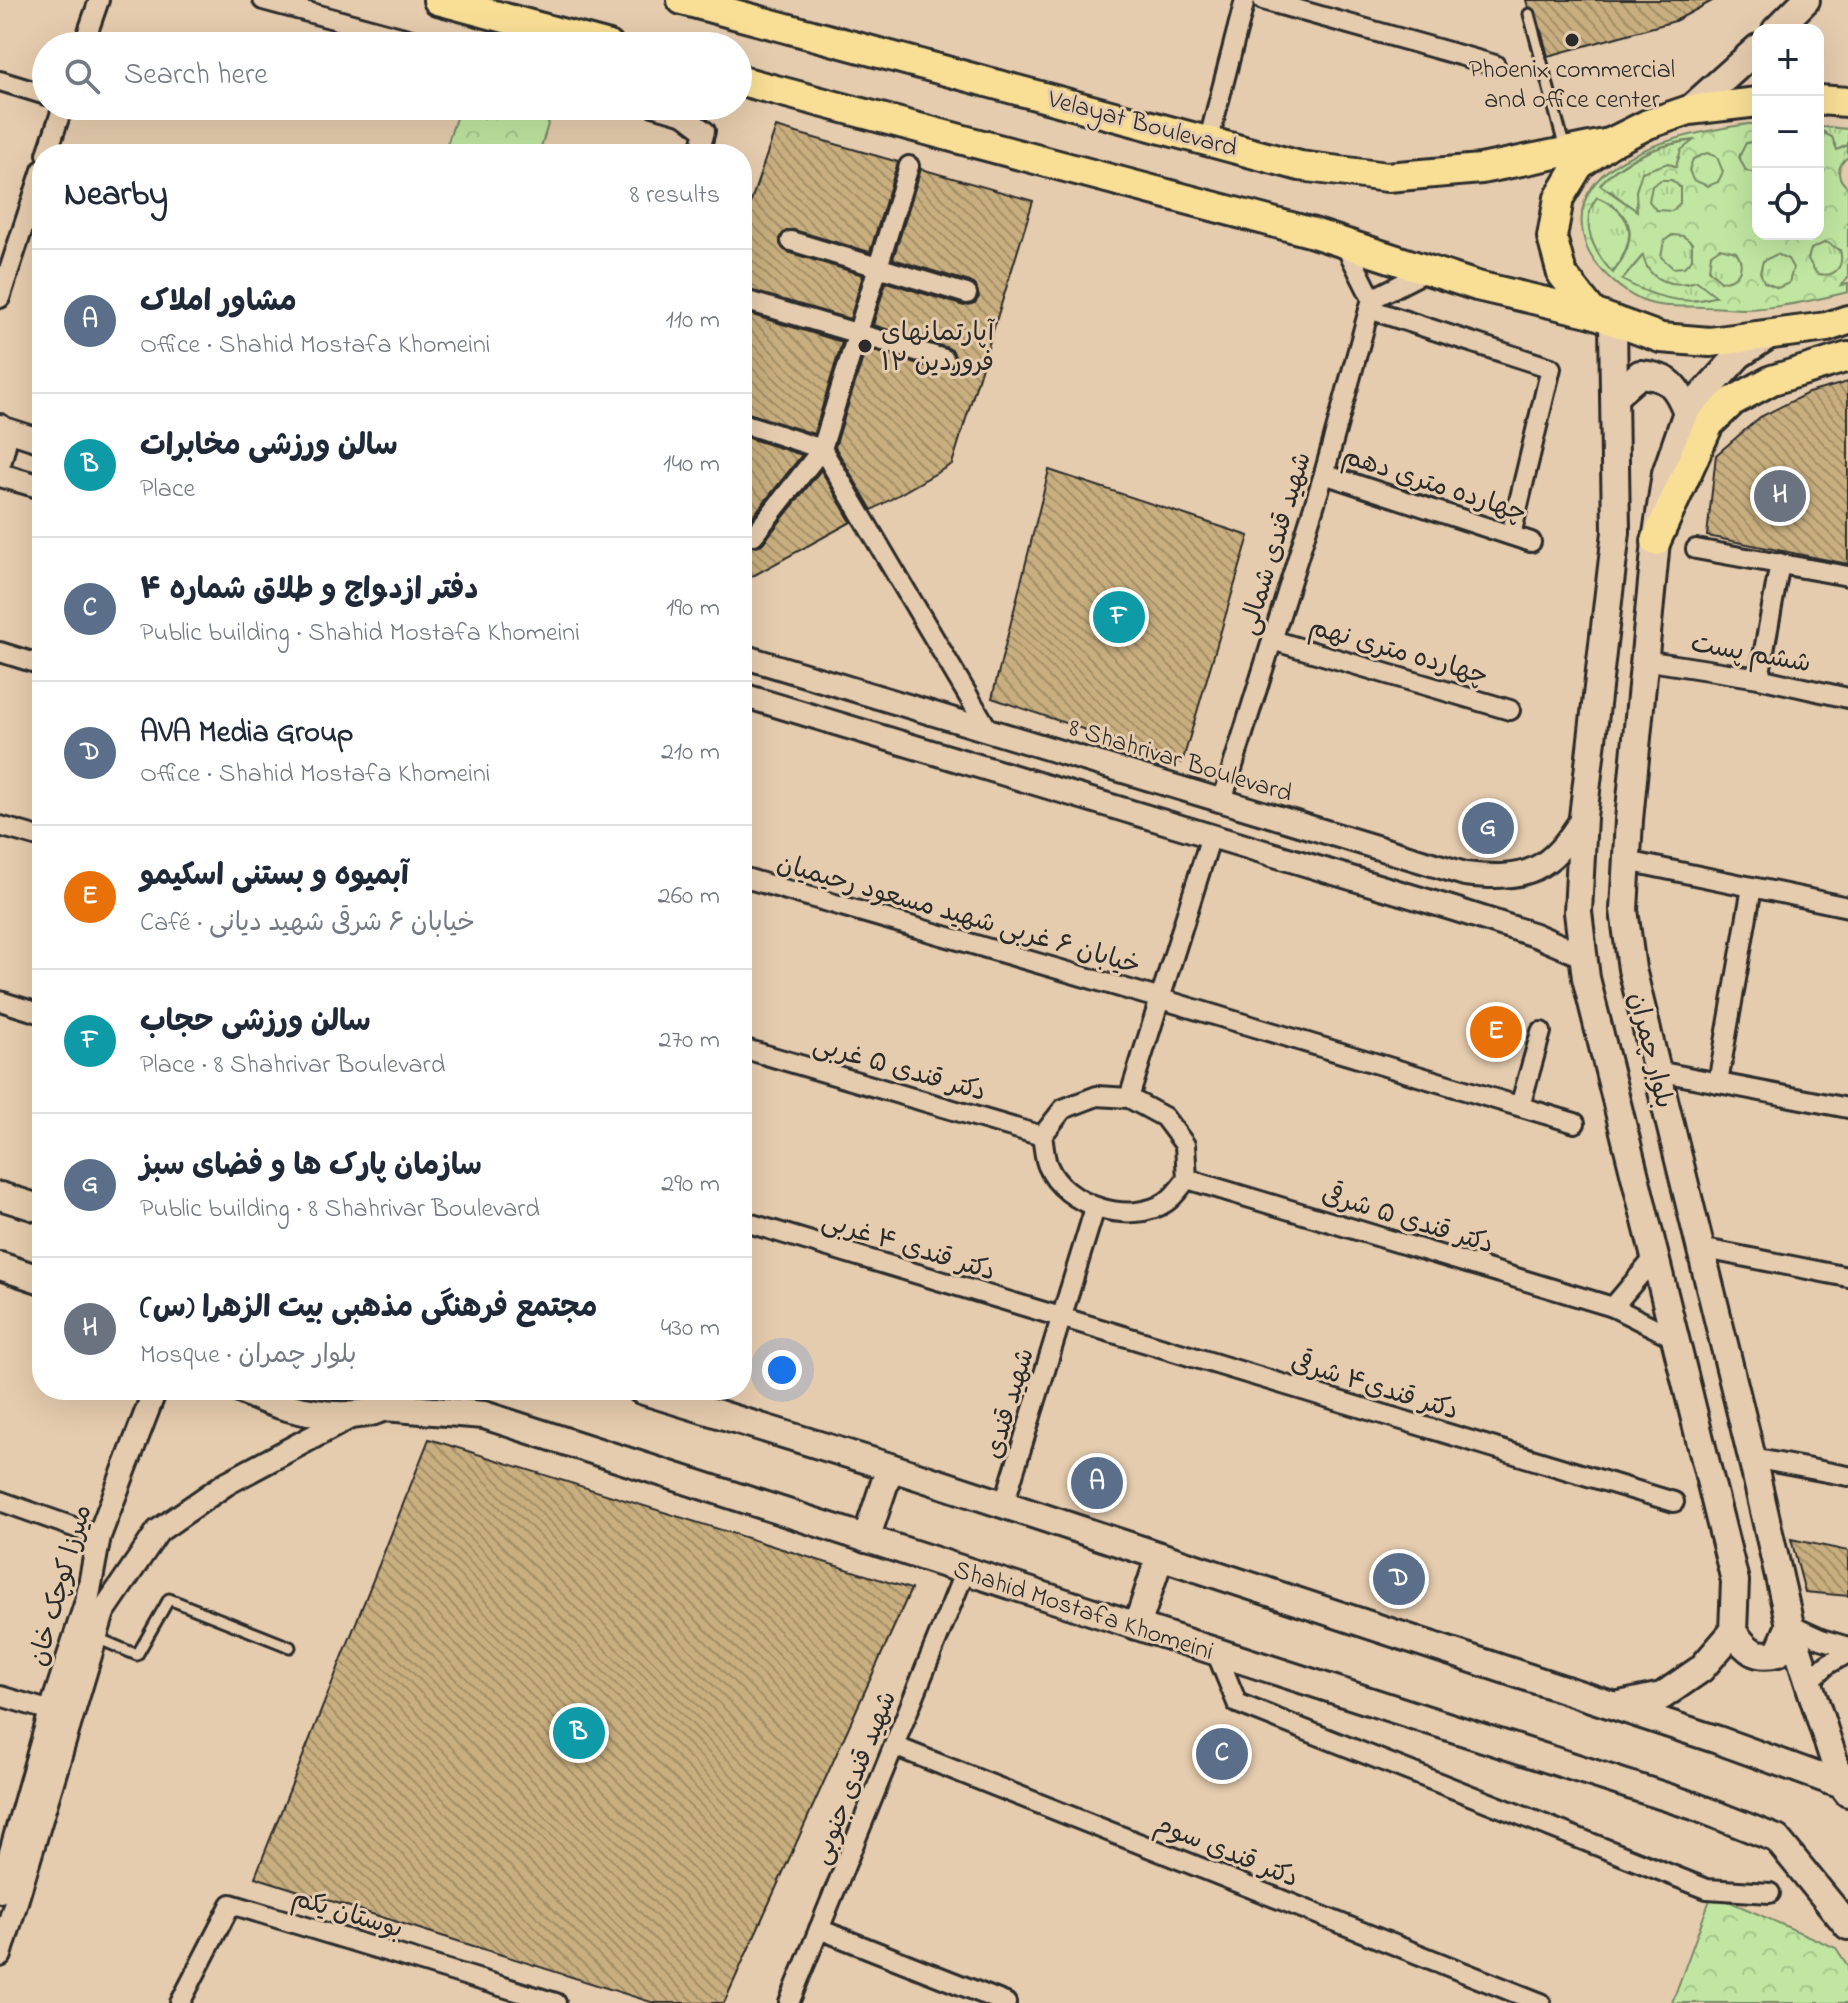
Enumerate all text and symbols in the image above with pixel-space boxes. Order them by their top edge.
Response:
map controls [1752,24,1824,240]
button: + [1752,24,1824,96]
marker: Phoenix commercial and office center [1563,31,1581,49]
search box [32,32,752,120]
place label: Phoenix commercial and office center [1469,52,1675,120]
icon: search [60,54,104,98]
text: Search here [124,54,268,98]
street label: Velayat Boulevard [1042,81,1241,169]
button: − [1752,96,1824,168]
button: locate [1752,168,1824,240]
text: Nearby [64,171,168,221]
text: 8 results [630,177,720,215]
text: مشاور املاک [140,281,297,325]
text: A [82,302,98,340]
text: 110 m [666,302,720,340]
place label: آپارتمانهای ۱۲ فروردین [881,315,996,383]
text: Office · Shahid Mostafa Khomeini [140,327,490,365]
marker: آپارتمانهای ۱۲ فروردین [856,337,874,355]
text: سالن ورزشی مخابرات [140,425,398,469]
street label: چهارده متری دهم [1337,438,1531,534]
text: B [81,446,99,484]
text: 140 m [663,446,720,484]
street label: شهید قندی شمالی [1231,448,1323,640]
pin: H [1754,466,1806,526]
text: Place [140,471,195,509]
text: دفتر ازدواج و طلاق شماره ۴ [140,569,478,613]
pin: F [1093,587,1145,647]
text: C [83,590,97,628]
text: 190 m [666,590,720,628]
street label: چهارده متری نهم [1304,609,1492,697]
text: Public building · Shahid Mostafa Khomeini [140,615,580,653]
street label: ششم پست [1687,626,1814,684]
street label: 8 Shahrivar Boulevard [1064,710,1297,814]
text: AVA Media Group [140,712,353,756]
text: D [80,734,100,772]
text: 210 m [661,734,720,772]
text: Office · Shahid Mostafa Khomeini [140,756,490,794]
pin: G [1462,798,1514,858]
street label: خیابان ۶ غربی شهید مسعود رحیمیان [772,846,1145,986]
text: آبمیوه و بستنی اسکیمو [140,855,409,899]
text: E [82,878,98,916]
text: 260 m [658,878,720,916]
text: Café · خیابان ۶ شرقی شهید دیانی [140,905,475,943]
street label: بلوار چمران [1616,989,1682,1113]
text: سالن ورزشی حجاب [140,1001,371,1045]
pin: E [1470,1002,1522,1062]
text: F [82,1022,98,1060]
text: 270 m [658,1022,720,1060]
street label: دکتر قندی ۵ غربی [808,1027,990,1113]
text: Place · 8 Shahrivar Boulevard [140,1047,445,1085]
text: سازمان پارک ها و فضای سبز [140,1145,482,1189]
text: G [82,1166,98,1204]
text: 290 m [661,1166,720,1204]
street label: دکتر قندی ۵ شرقی [1316,1177,1498,1265]
text: Public building · 8 Shahrivar Boulevard [140,1191,540,1229]
street label: دکتر قندی ۴ غربی [817,1203,1000,1292]
text: مجتمع فرهنگی مذهبی بیت الزهرا (س) [140,1287,597,1331]
text: H [82,1310,98,1348]
text: 430 m [661,1310,720,1348]
text: Mosque · بلوار چمران [140,1337,357,1375]
street label: شهید قندی [976,1344,1046,1464]
street label: دکتر قندی۴ شرقی [1286,1344,1463,1431]
your location [762,1350,802,1390]
pin: A [1071,1453,1123,1513]
street label: میرزا کوچک خان [21,1500,103,1671]
pin: D [1373,1549,1425,1609]
street label: Shahid Mostafa Khomeini [948,1552,1218,1672]
street label: شهید قندی جنوبی [804,1686,908,1871]
pin: B [553,1703,605,1763]
pin: C [1196,1724,1248,1784]
street label: دکتر قندی سوم [1148,1807,1303,1899]
street label: بوستان یکم [287,1880,407,1950]

